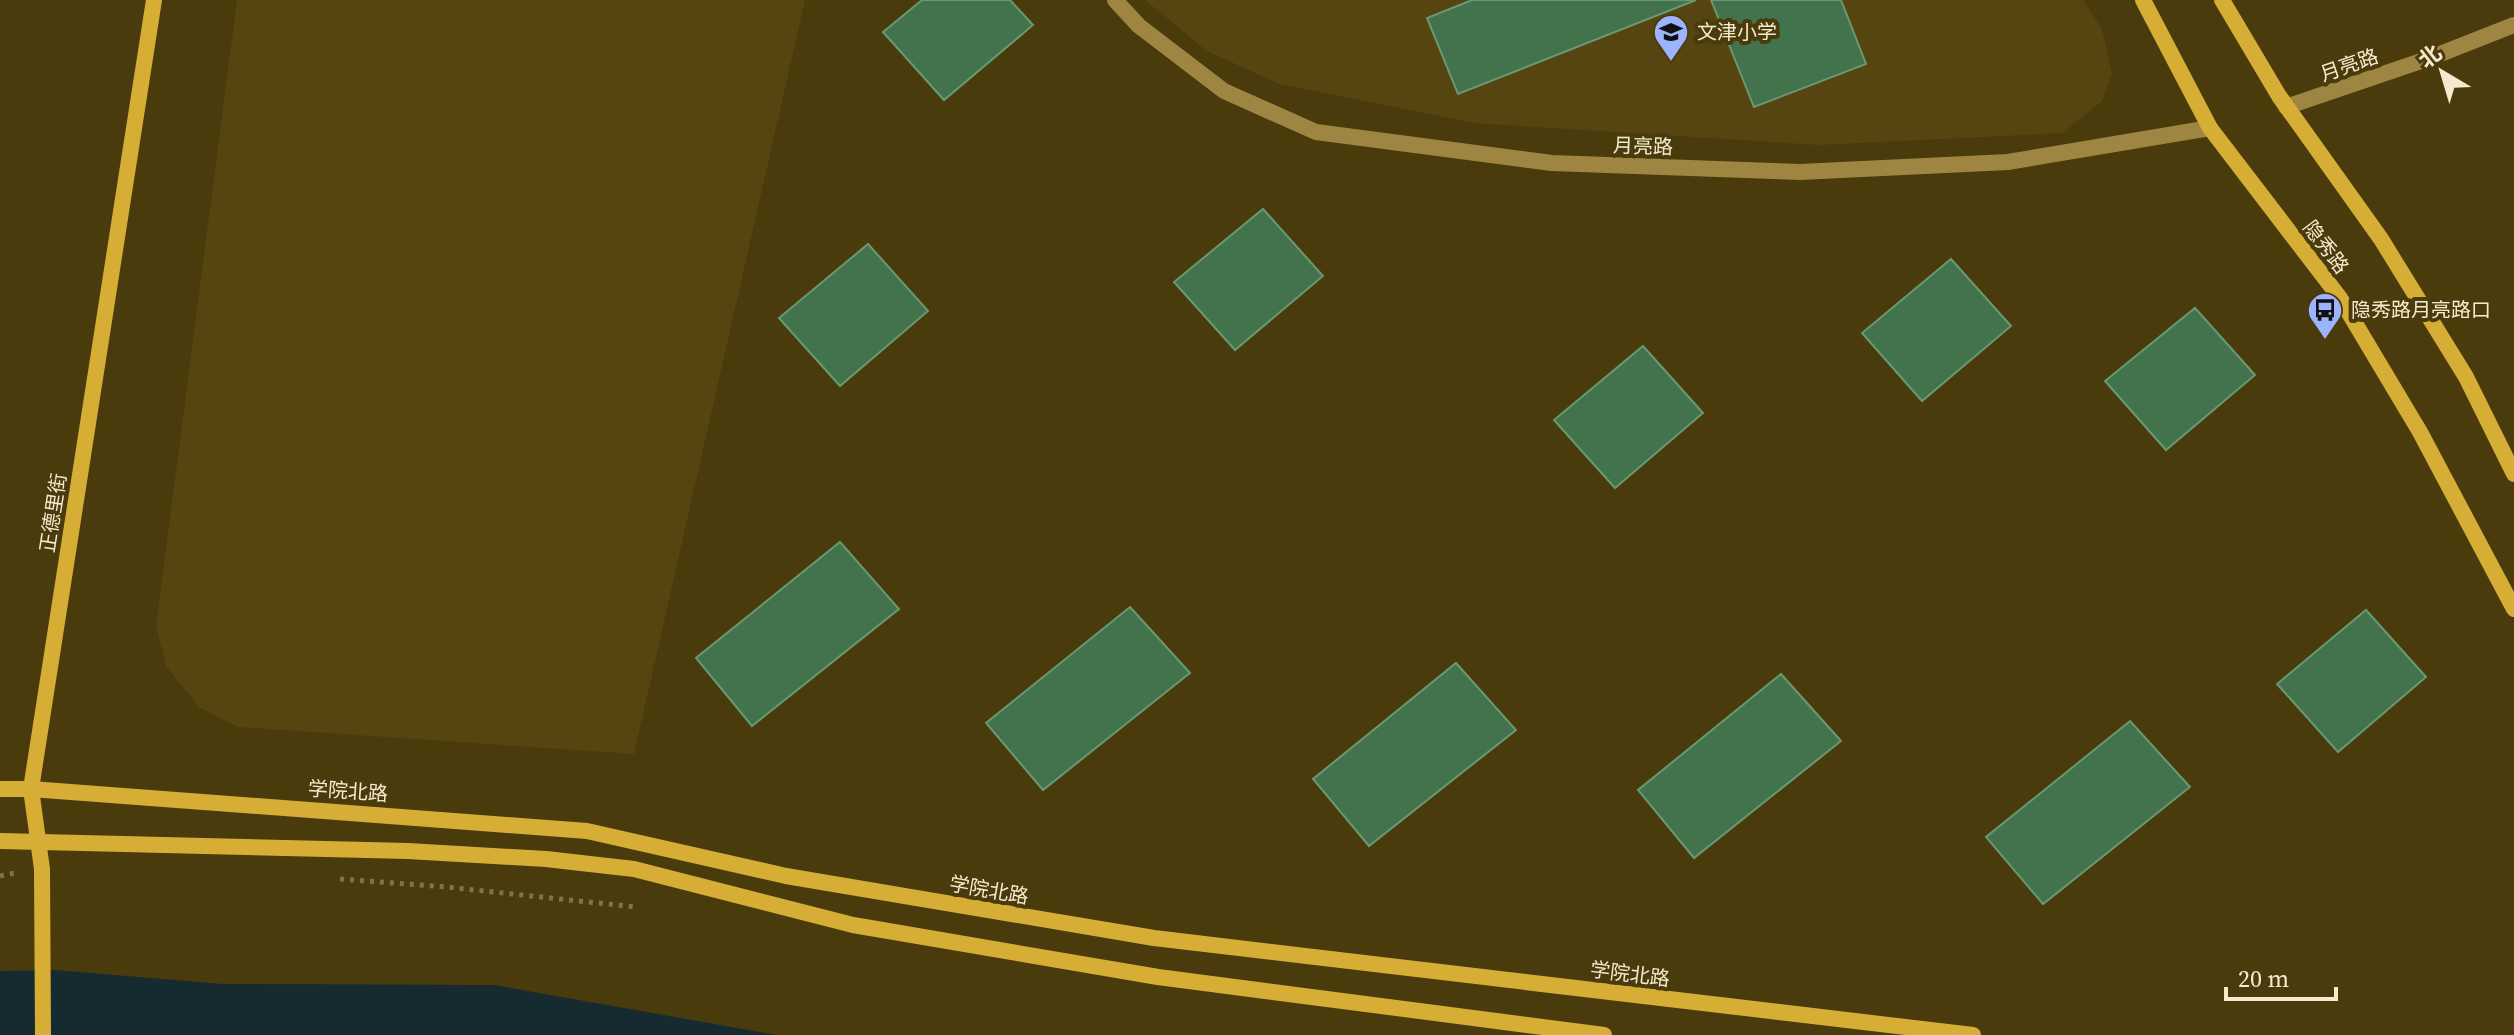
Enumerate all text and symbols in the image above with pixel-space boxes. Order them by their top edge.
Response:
school or university icon: 文津小学 [1652,13,1690,63]
place label: 文津小学 [1697,18,1777,46]
north arrow [2402,32,2482,112]
text: 北 [2412,38,2448,75]
street label: 月亮路 [2316,42,2382,88]
street label: 月亮路 [1613,131,1673,161]
street label: 隐秀路 [2297,215,2355,279]
bus stop icon: 隐秀路月亮路口 [2306,291,2344,341]
place label: 隐秀路月亮路口 [2351,296,2491,324]
street label: 正德里街 [33,471,73,555]
street label: 学院北路 [307,774,389,808]
street label: 学院北路 [947,869,1031,911]
scale bar [2226,951,2336,1001]
street label: 学院北路 [1589,955,1671,993]
text: 20 m [2238,962,2289,995]

